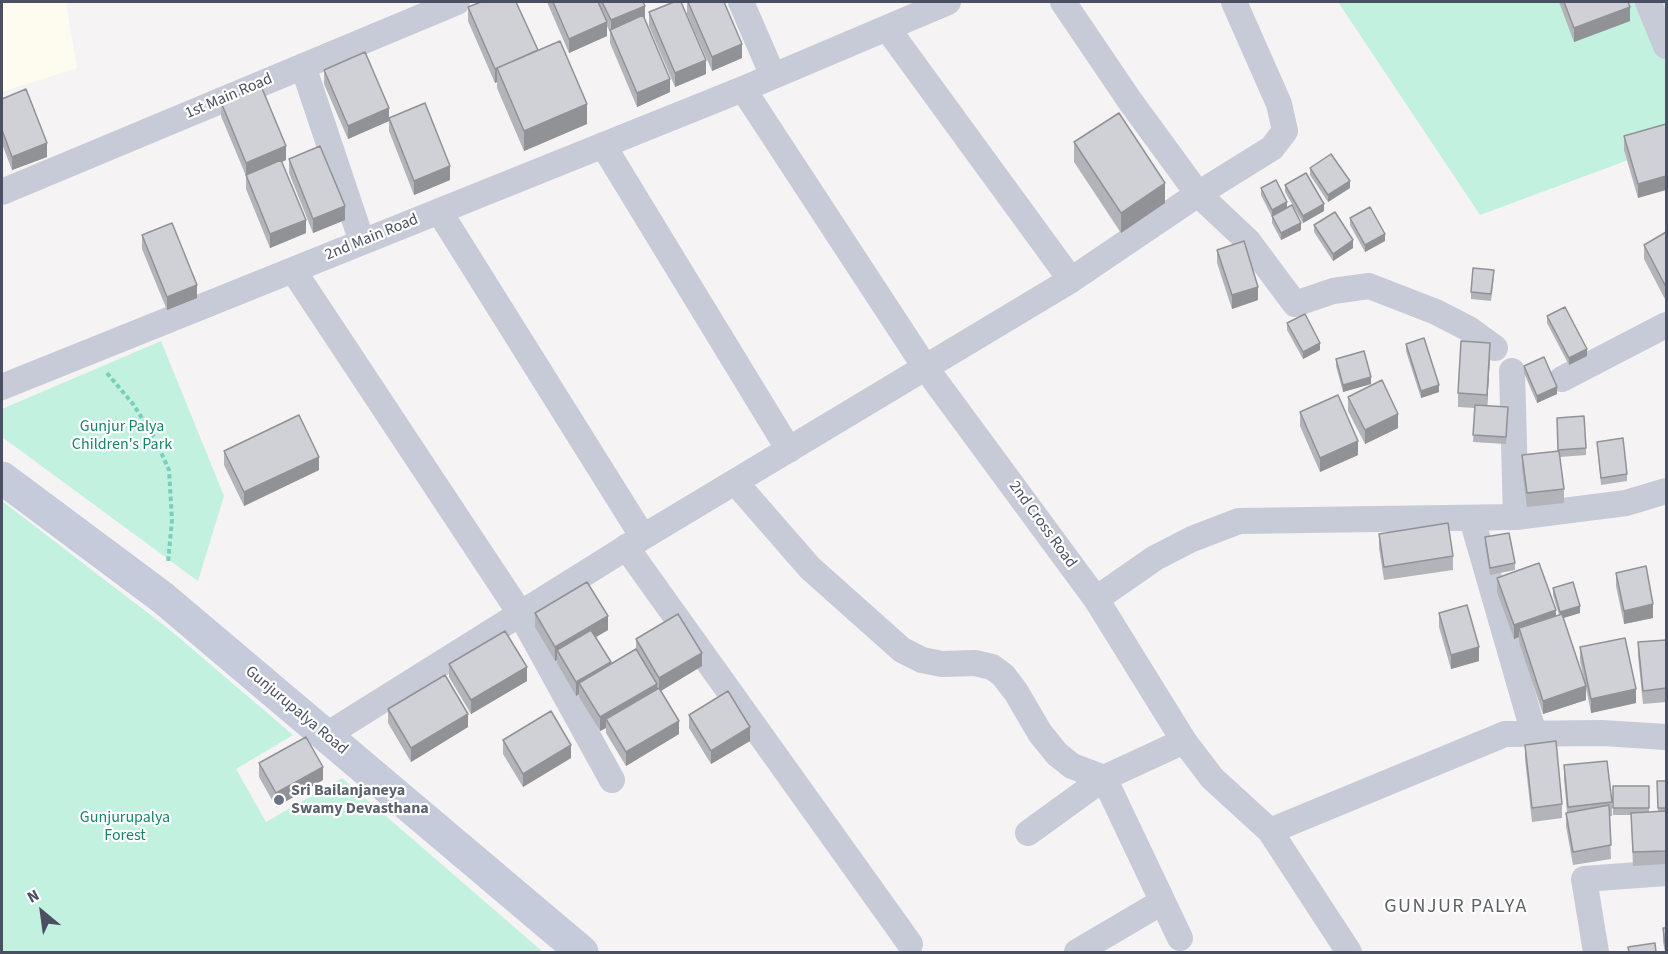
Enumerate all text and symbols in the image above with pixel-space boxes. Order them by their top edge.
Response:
street label: 1st Main Road [183,70,275,124]
street label: 2nd Main Road [323,211,421,265]
park label: Gunjur Palya Children's Park [72,417,172,455]
street label: 2nd Cross Road [1004,478,1080,572]
street label: Gunjurupalya Road [241,663,351,759]
place label: Sri Bailanjaneya Swamy Devasthana [291,781,429,819]
marker: Sri Bailanjaneya Swamy Devasthana [272,793,286,807]
park label: Gunjurupalya Forest [80,808,170,846]
north arrow [12,882,72,942]
text: N [23,884,43,908]
district label: GUNJUR PALYA [1384,896,1528,920]

